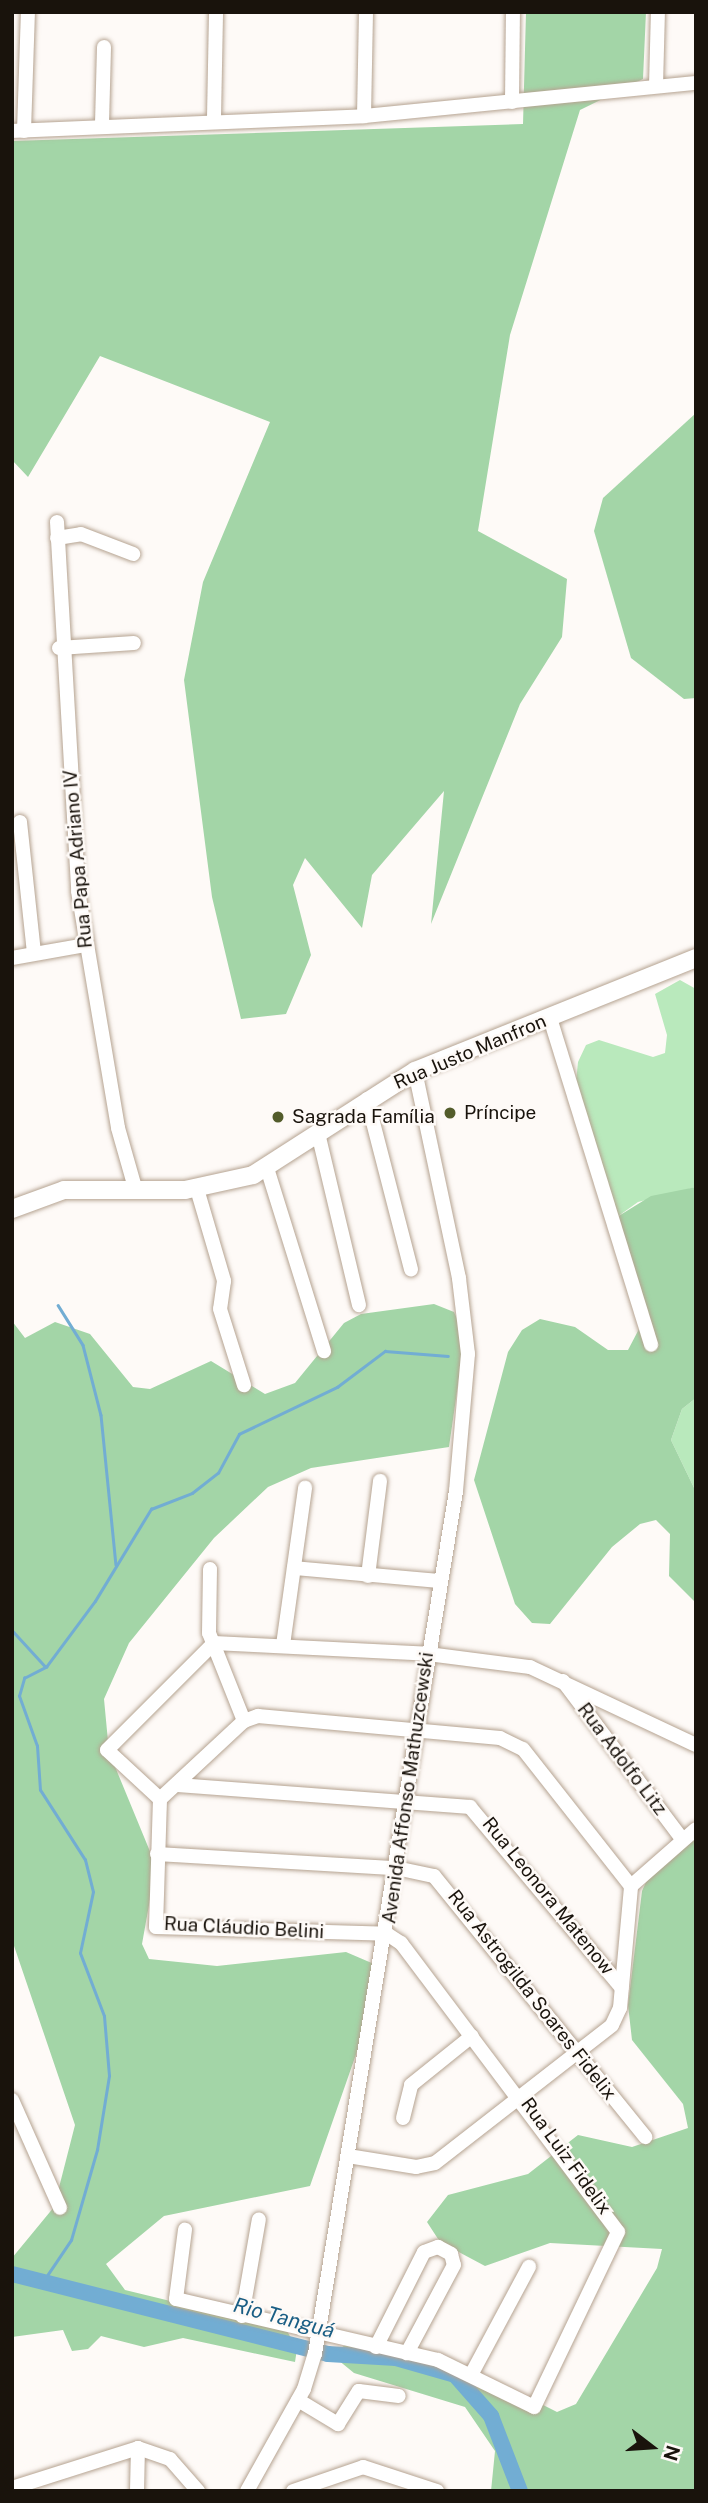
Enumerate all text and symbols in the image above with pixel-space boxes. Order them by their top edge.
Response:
street label: Rua Papa Adriano IV [59,769,97,949]
street label: Rua Justo Manfron [390,1010,550,1094]
place label: Príncipe [464,1102,536,1124]
marker: Príncipe [442,1105,458,1121]
place label: Sagrada Família [292,1106,435,1128]
marker: Sagrada Família [270,1109,286,1125]
street label: Avenida Affonso Mathuzcewski [378,1651,438,1925]
street label: Rua Adolfo Litz [572,1698,672,1820]
street label: Rua Leonora Matenow [477,1813,619,1979]
street label: Rua Astrogilda Soares Fidelix [443,1885,621,2105]
street label: Rua Cláudio Belini [163,1912,325,1944]
street label: Rua Luiz Fidelix [516,2093,616,2219]
water label: Rio Tanguá [230,2292,338,2344]
north arrow [617,2412,687,2482]
text: N [659,2443,685,2463]

